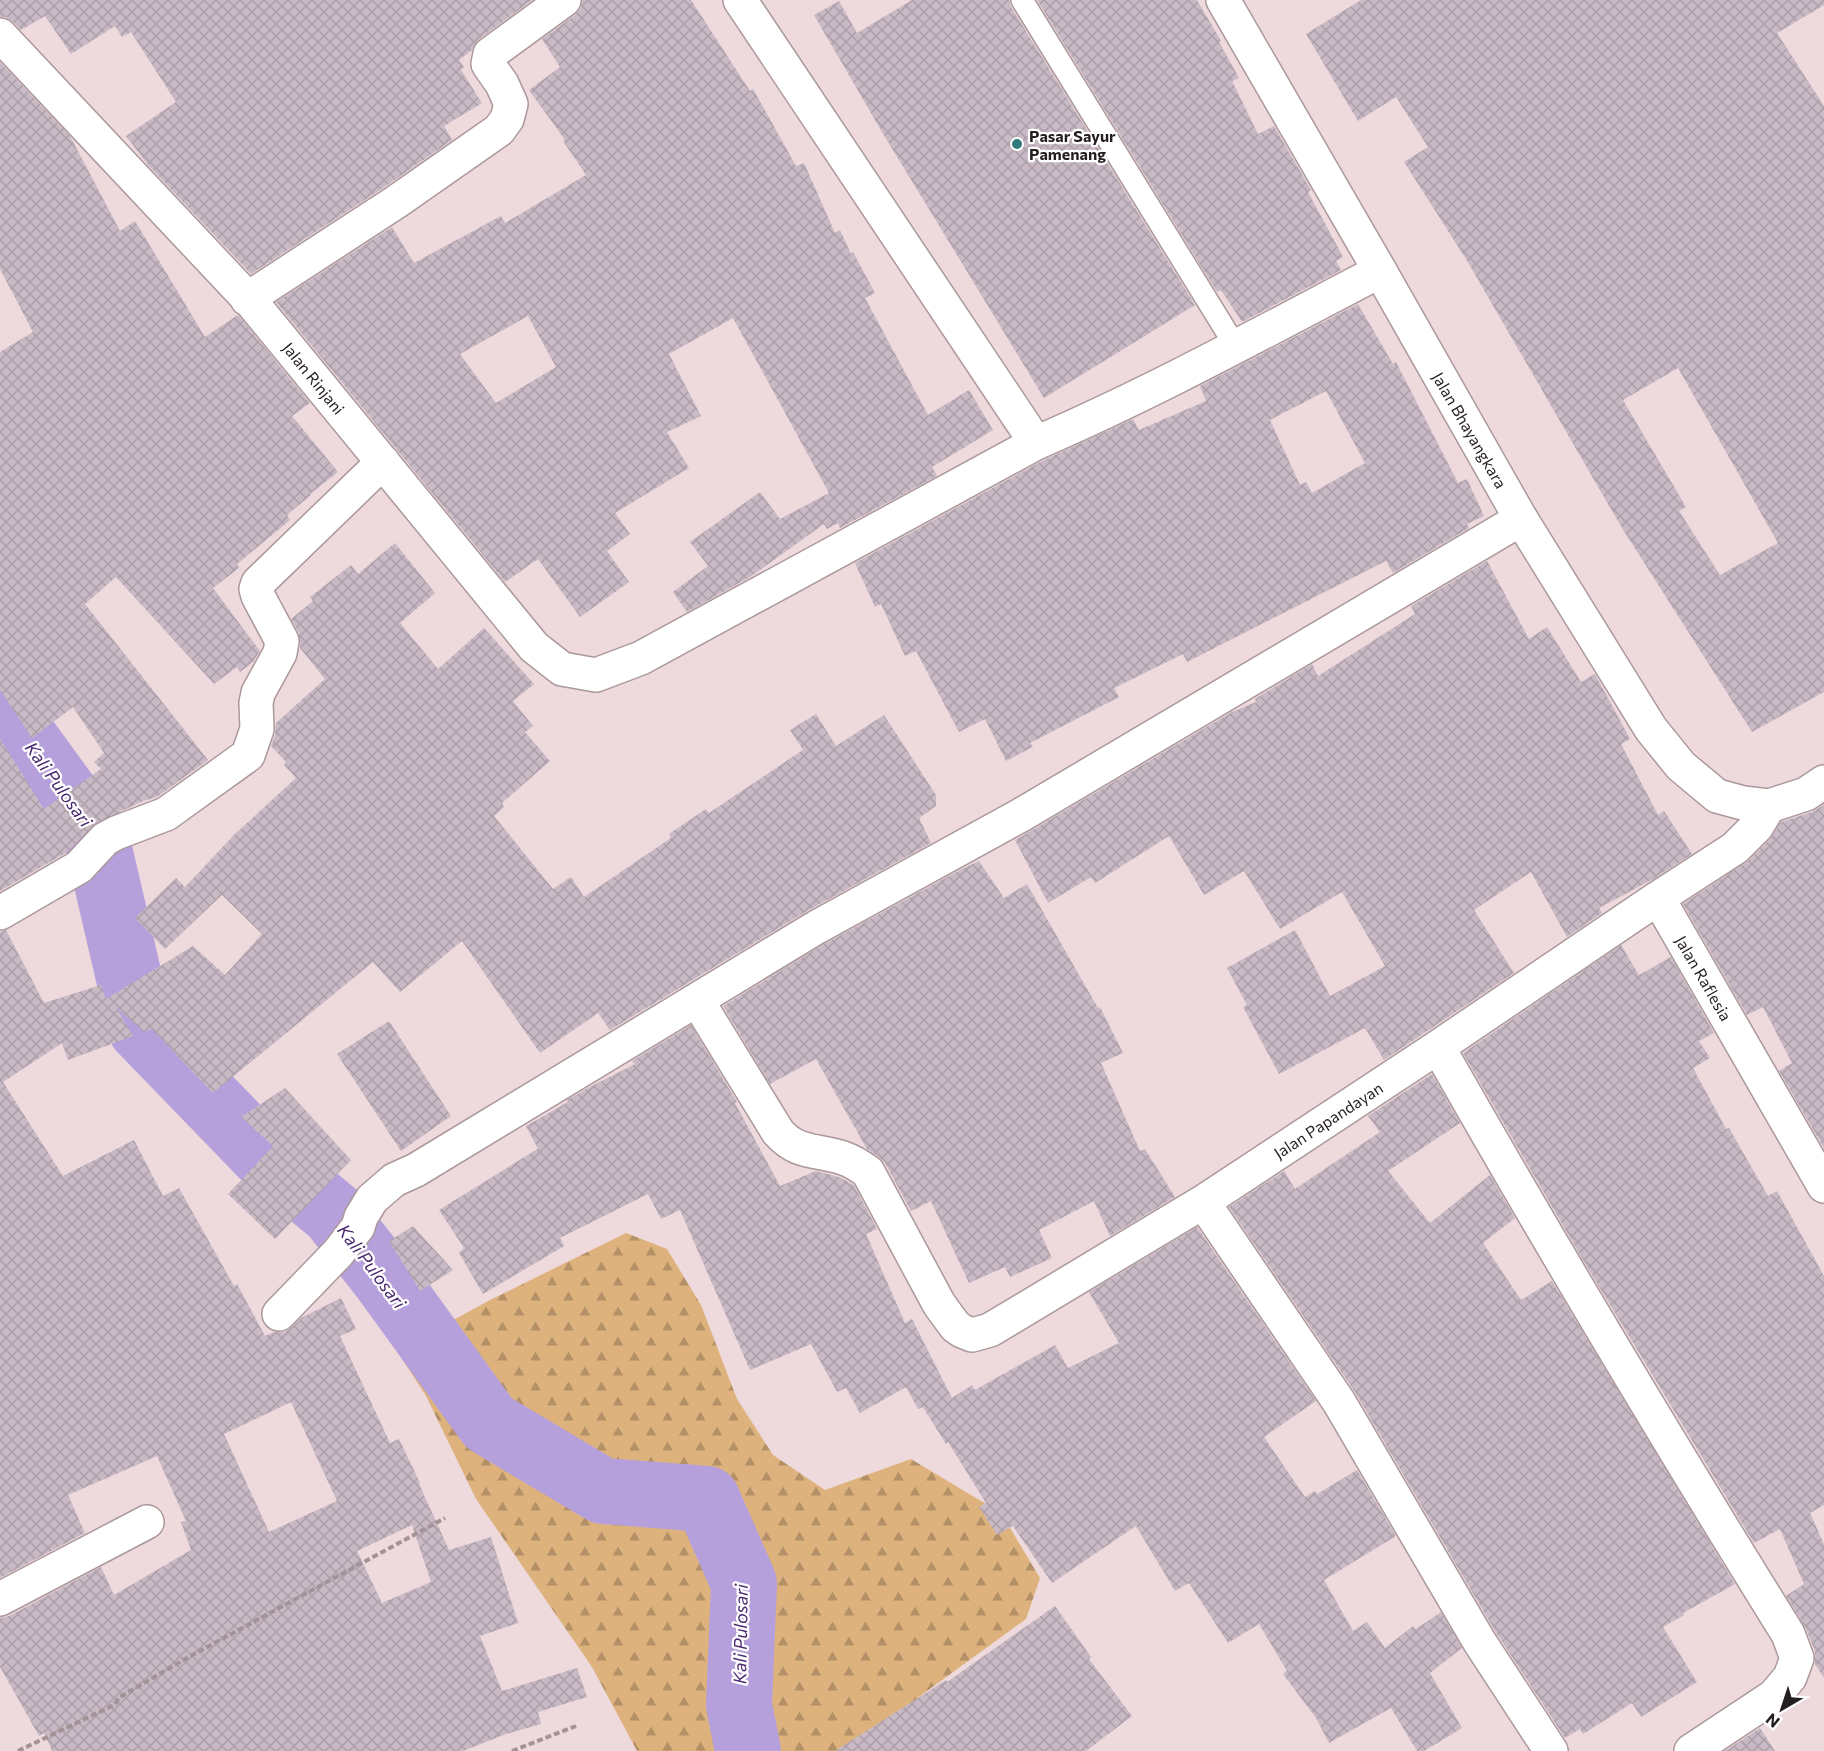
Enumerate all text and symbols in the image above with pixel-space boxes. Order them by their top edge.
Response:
place label: Pasar Sayur Pamenang [1029,126,1116,163]
marker: Pasar Sayur Pamenang [1010,137,1024,151]
street label: Jalan Rinjani [279,338,349,418]
street label: Jalan Bhayangkara [1429,368,1511,492]
water label: Kali Pulosari [21,737,98,832]
street label: Jalan Raflesia [1672,932,1736,1024]
street label: Jalan Papandayan [1270,1078,1386,1162]
water label: Kali Pulosari [333,1219,412,1314]
water label: Kali Pulosari [728,1582,752,1684]
north arrow [1752,1679,1812,1739]
text: N [1762,1710,1783,1732]

